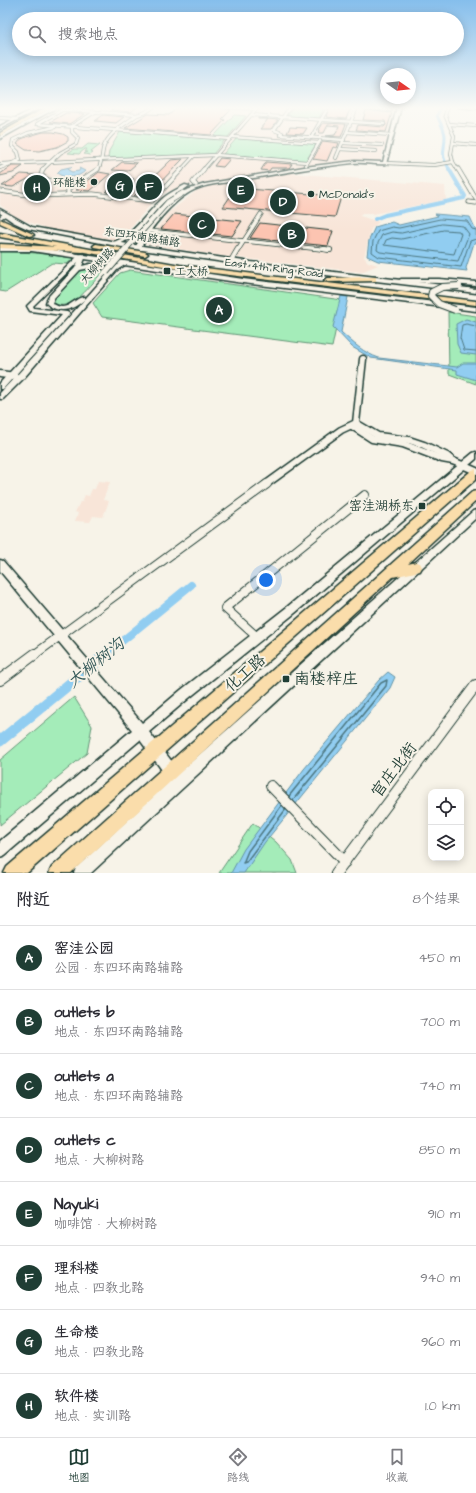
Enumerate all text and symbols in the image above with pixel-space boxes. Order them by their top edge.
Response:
search box [12,12,464,56]
icon: search [26,23,48,45]
text: 搜索地点 [58,24,118,45]
north arrow [380,68,416,104]
pin: G [107,171,133,201]
pin: F [136,172,162,202]
pin: H [24,173,50,203]
place label: 环能楼 [53,175,86,190]
pin: E [228,175,254,205]
marker: 环能楼 [89,177,99,187]
pin: D [270,187,296,217]
place label: McDonald's [319,187,375,202]
marker: McDonald's [306,189,316,199]
pin: C [189,210,215,240]
pin: B [279,220,305,250]
street label: 东四环南路辅路 [103,224,181,250]
street label: 大柳树路 [77,245,117,287]
street label: East 4th Ring Road [224,255,324,282]
place label: 工大桥 [175,264,208,279]
marker: 工大桥 [162,266,172,276]
pin: A [206,295,232,325]
place label: 窑洼湖桥东 [349,497,414,515]
marker: 窑洼湖桥东 [417,501,427,511]
your location [256,570,276,590]
water label: 大柳树沟 [62,631,132,694]
street label: 化工路 [220,649,270,697]
place label: 南楼梓庄 [294,668,358,690]
marker: 南楼梓庄 [281,674,291,684]
street label: 官庄北街 [366,738,422,802]
map controls [428,789,464,861]
button: locate [428,789,464,825]
button: layers [428,825,464,861]
text: 附近 [16,888,50,912]
text: 8个结果 [413,890,460,908]
text: 窑洼公园 [54,938,114,959]
text: A [25,949,33,967]
text: 450 m [418,949,460,967]
text: 公园 · 东四环南路辅路 [54,959,183,977]
text: outlets b [54,1002,115,1023]
text: B [24,1013,34,1031]
text: 700 m [420,1013,460,1031]
text: 地点 · 东四环南路辅路 [54,1023,183,1041]
text: outlets a [54,1066,114,1087]
text: C [24,1077,34,1095]
text: 740 m [420,1077,460,1095]
text: 地点 · 东四环南路辅路 [54,1087,183,1105]
text: outlets c [54,1130,116,1151]
text: D [25,1141,33,1159]
text: 850 m [419,1141,460,1159]
text: 地点 · 大柳树路 [54,1151,144,1169]
text: Nayuki [54,1194,98,1215]
text: E [25,1205,33,1223]
text: 910 m [427,1205,460,1223]
text: 咖啡馆 · 大柳树路 [54,1215,157,1233]
text: 理科楼 [54,1258,99,1279]
text: F [24,1269,34,1287]
text: 940 m [420,1269,460,1287]
text: 地点 · 四教北路 [54,1279,144,1297]
text: 生命楼 [54,1322,99,1343]
text: G [24,1333,34,1351]
text: 960 m [421,1333,460,1351]
text: 地点 · 四教北路 [54,1343,144,1361]
text: 软件楼 [54,1386,99,1407]
text: H [25,1397,33,1415]
text: 1.0 km [425,1397,460,1415]
text: 地点 · 实训路 [54,1407,131,1425]
tab: 地图 [68,1446,90,1485]
tab: 路线 [227,1446,249,1485]
tab: 收藏 [386,1446,408,1485]

